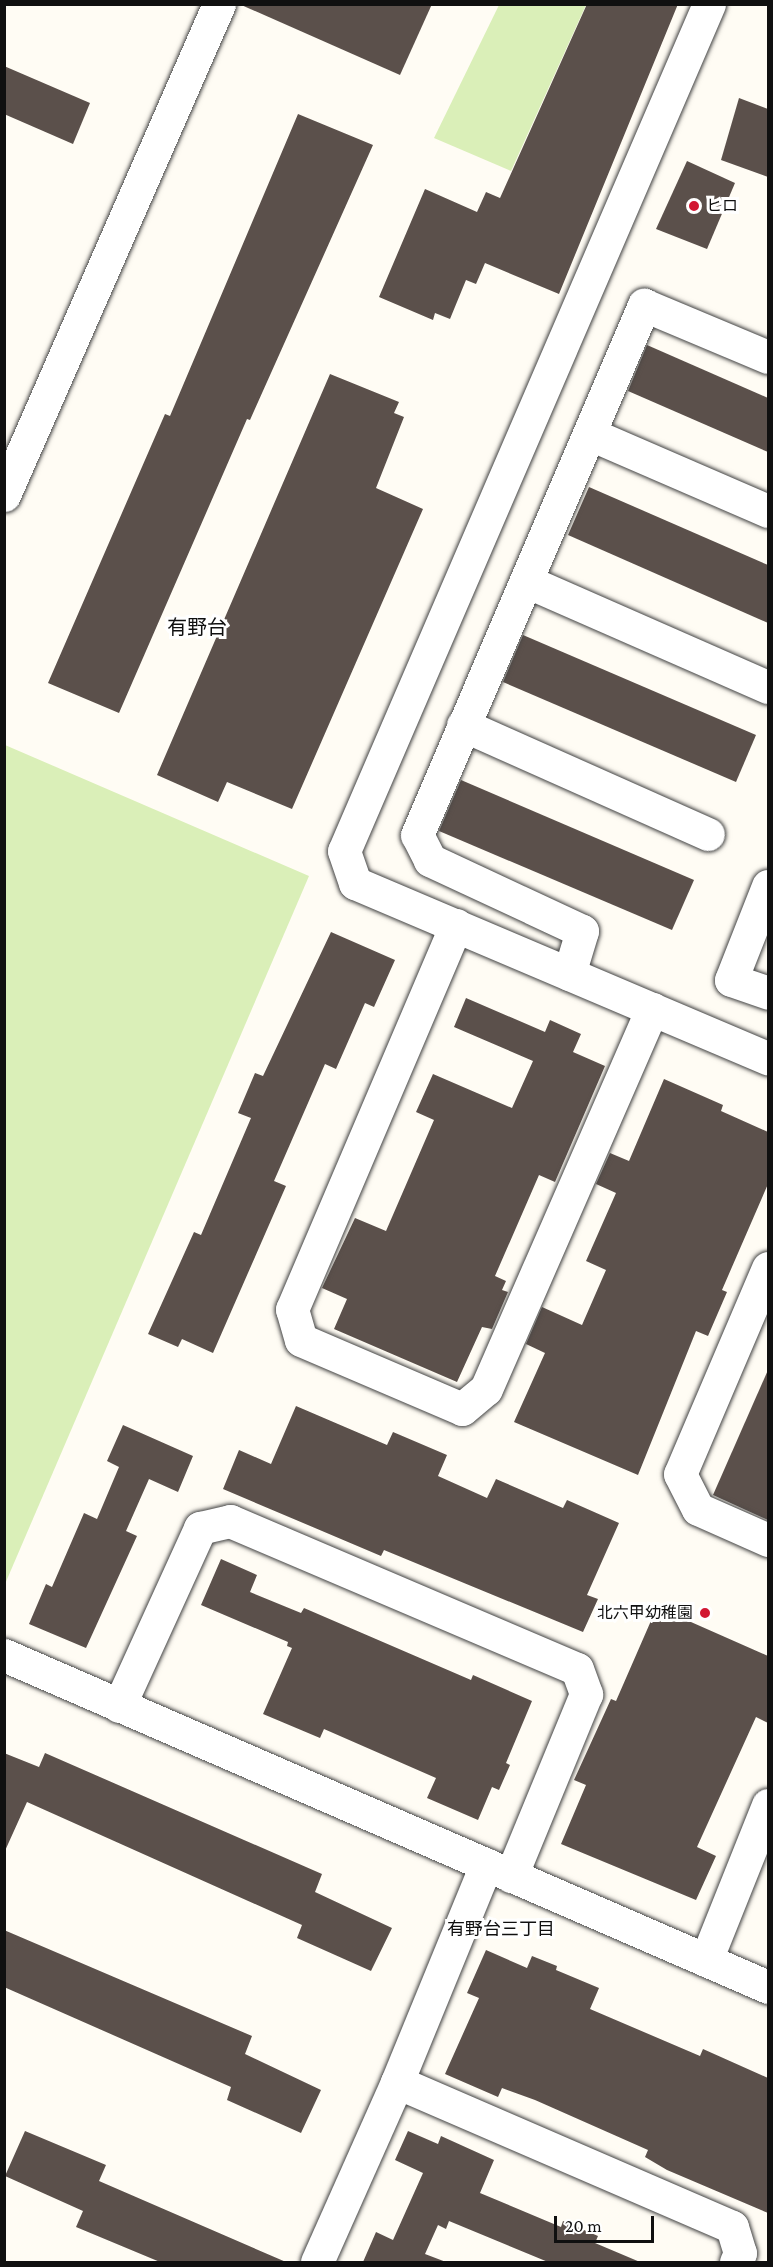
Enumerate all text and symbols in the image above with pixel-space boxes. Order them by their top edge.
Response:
place label: ヒロ [706,196,738,216]
marker: ヒロ [687,199,701,213]
district label: 有野台 [167,615,227,639]
place label: 北六甲幼稚園 [597,1603,693,1623]
marker: 北六甲幼稚園 [698,1606,712,1620]
district label: 有野台三丁目 [447,1918,555,1940]
scale bar [557,2204,658,2242]
text: 20 m [565,2216,602,2236]

